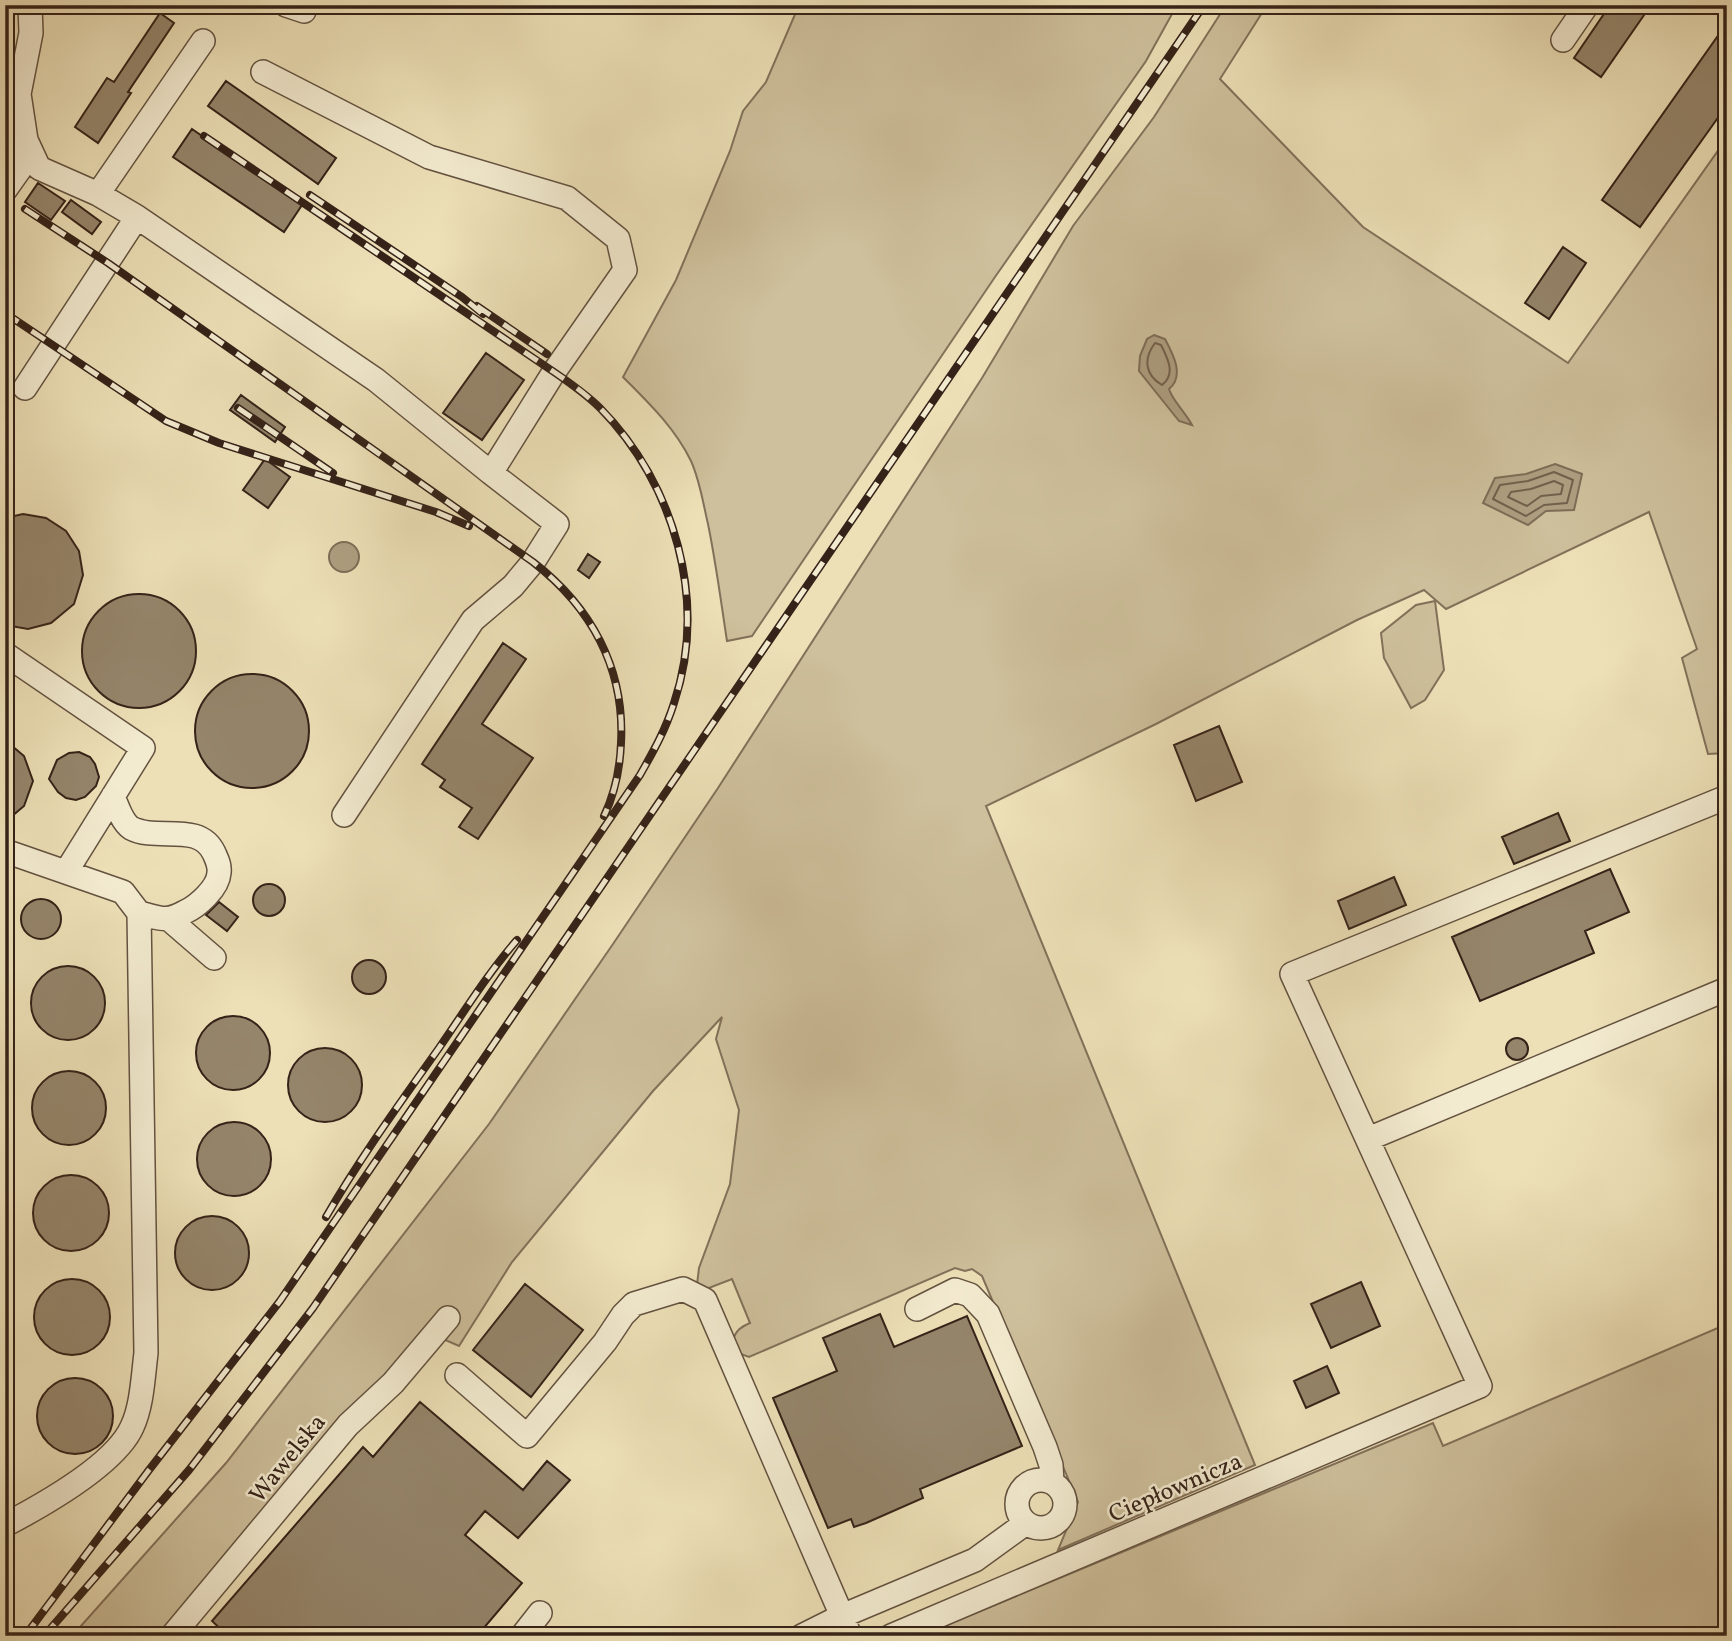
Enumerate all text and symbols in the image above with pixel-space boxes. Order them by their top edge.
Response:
street label: Wawelska [242,1407,335,1511]
street label: Ciepłownicza [1104,1445,1248,1532]

